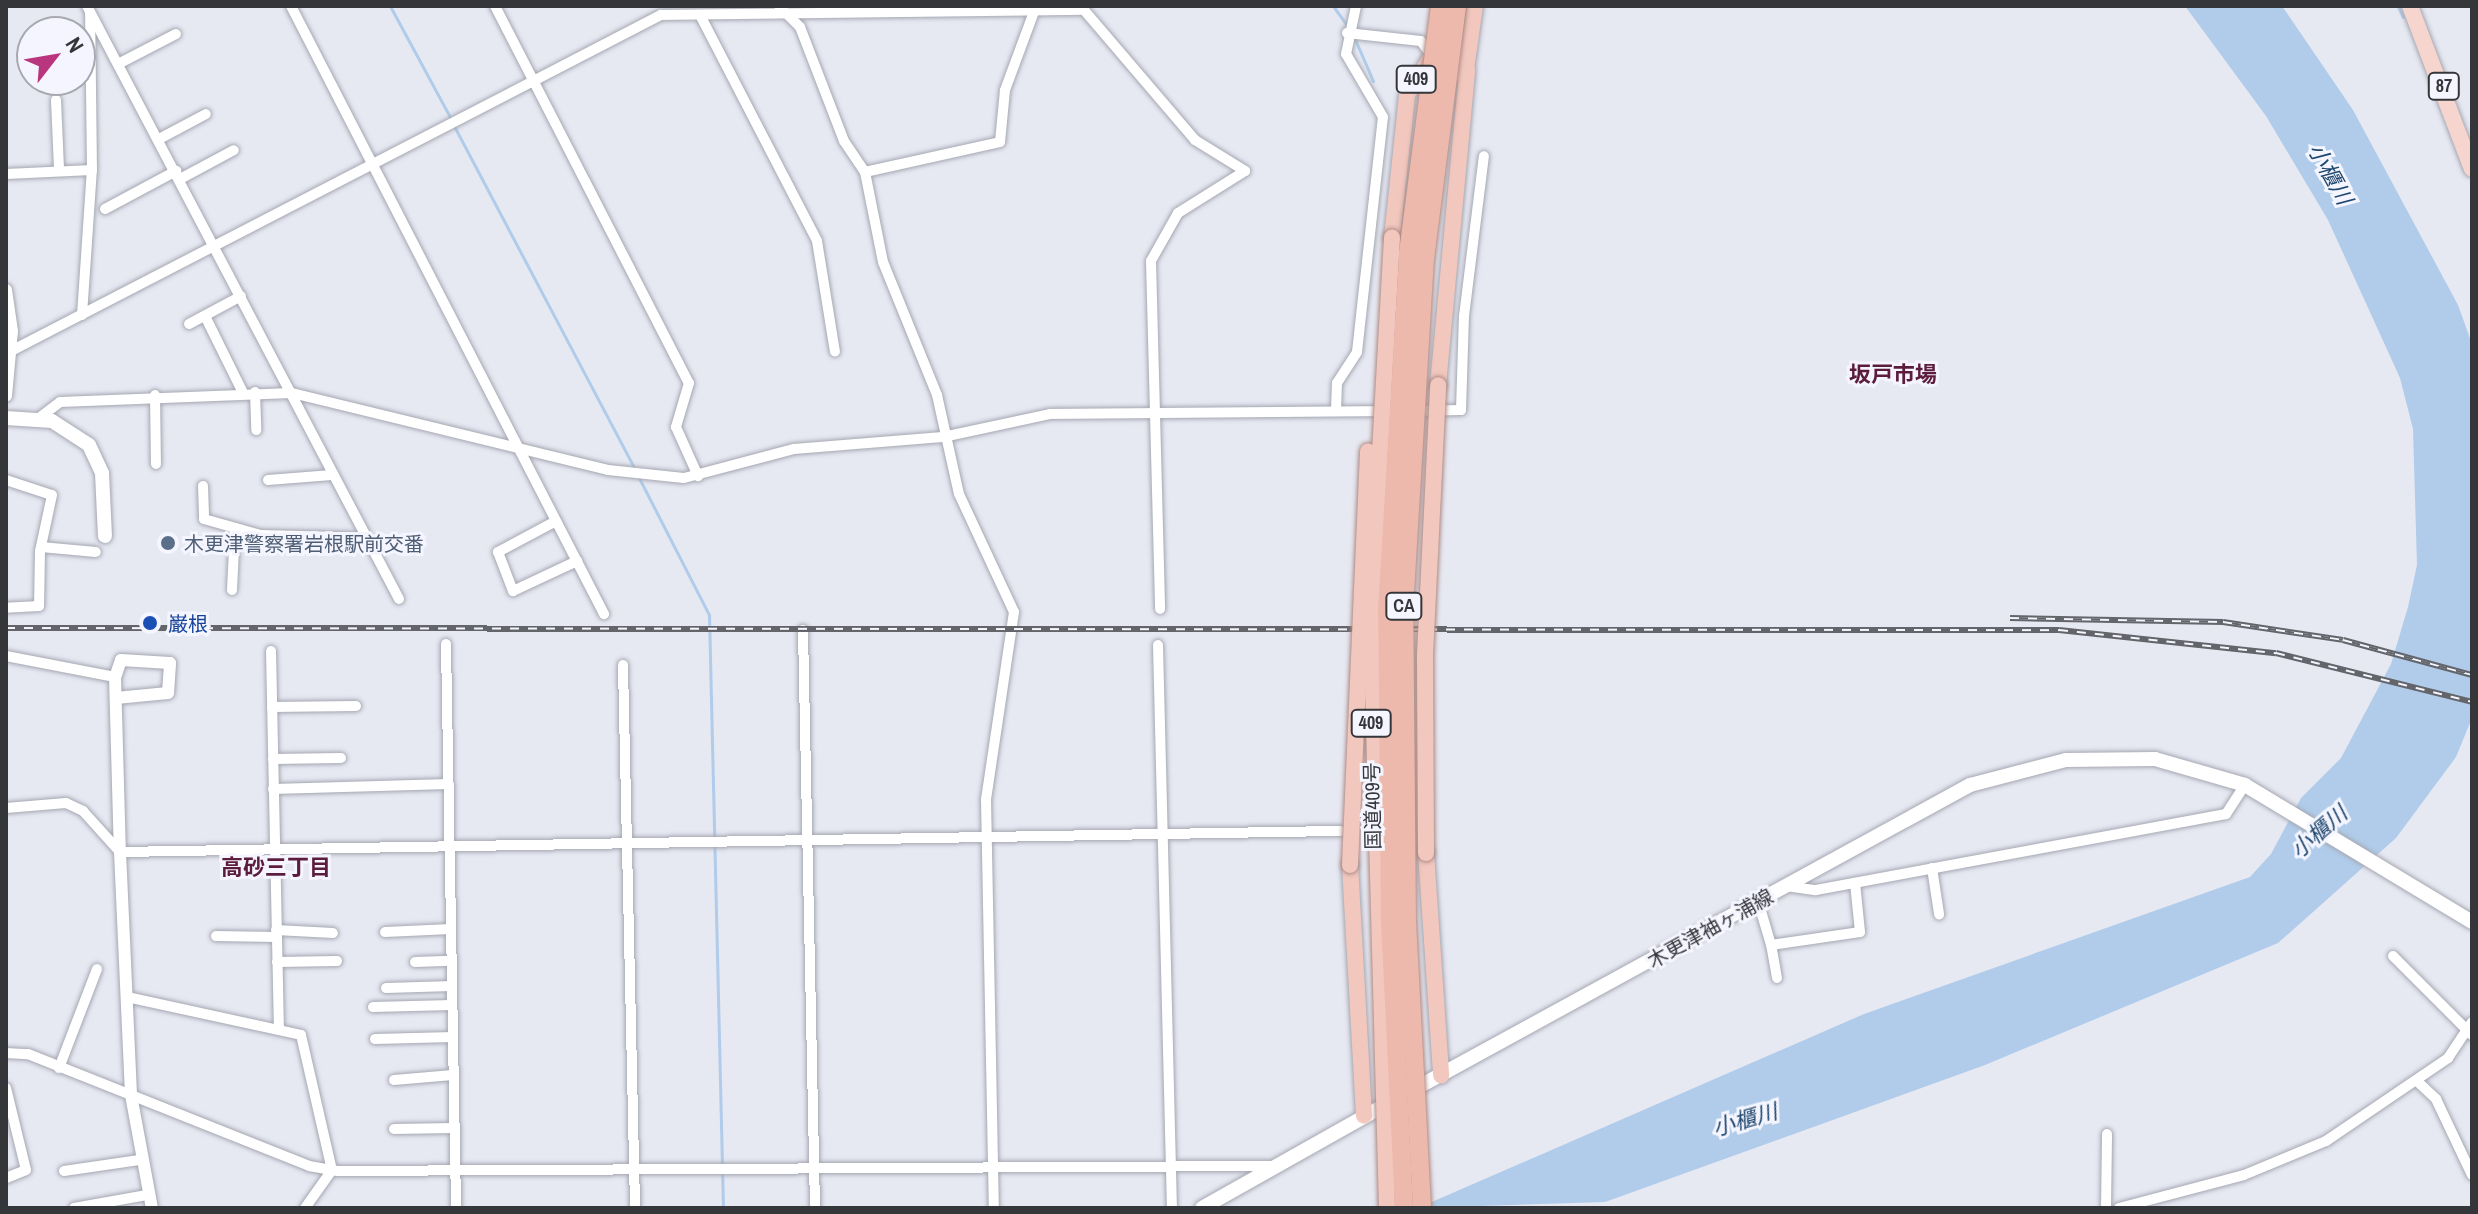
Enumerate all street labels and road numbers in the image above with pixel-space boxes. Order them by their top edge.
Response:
road number: 409 [1394,65,1438,93]
road number: 87 [2426,72,2462,100]
road number: CA [1384,592,1424,620]
road number: 409 [1349,709,1393,737]
street label: 国道409号 [1359,762,1385,850]
street label: 木更津袖ヶ浦線 [1643,884,1777,972]

